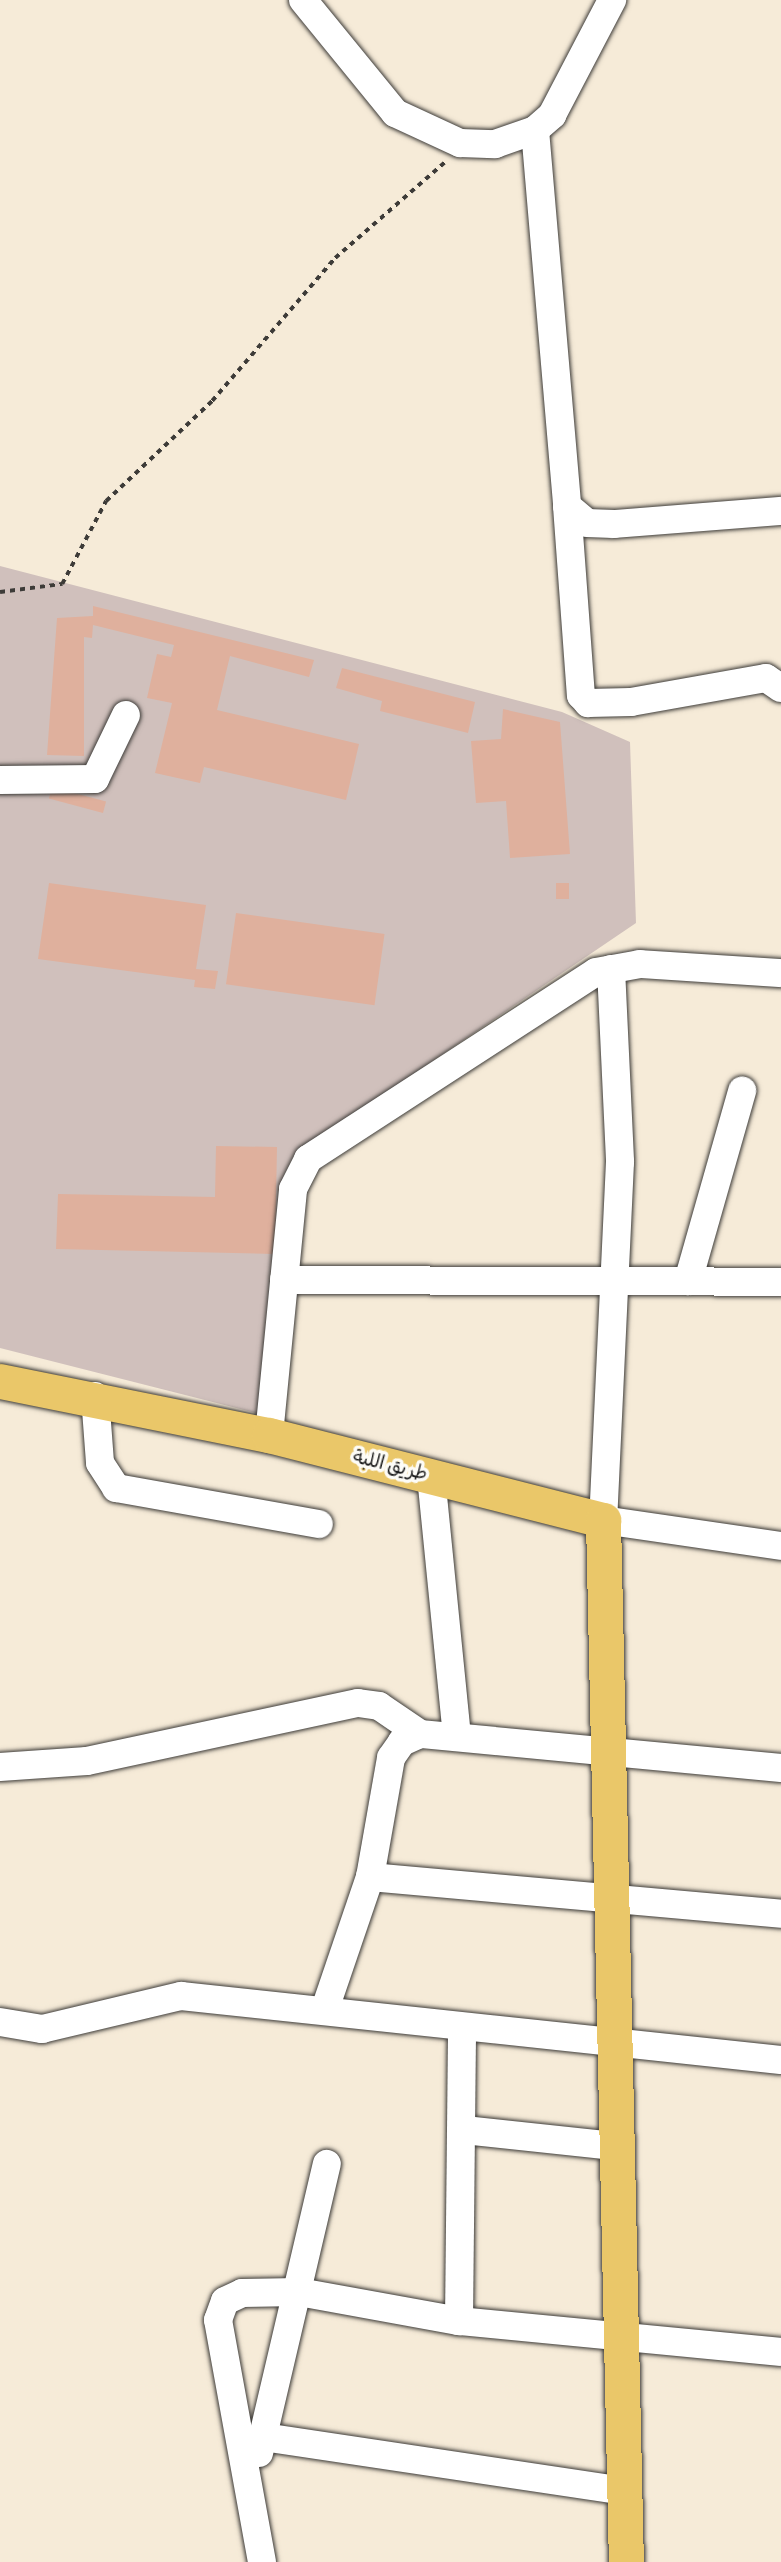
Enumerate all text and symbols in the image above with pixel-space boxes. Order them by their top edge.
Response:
street label: طريق اللبة [350,1446,430,1486]

